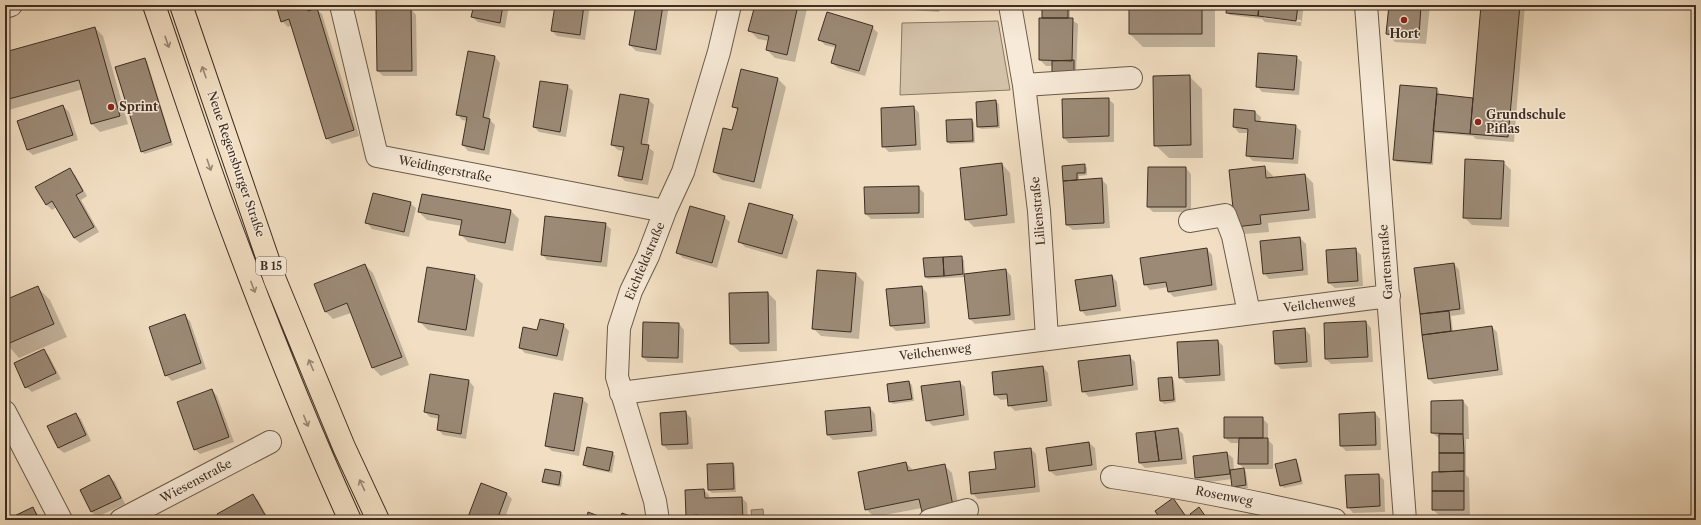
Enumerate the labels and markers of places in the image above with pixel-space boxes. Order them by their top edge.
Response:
marker: Hort [1399,15,1409,25]
place label: Hort [1389,26,1419,41]
place label: Sprint [119,99,158,114]
marker: Sprint [106,102,116,112]
place label: Grundschule Piflas [1486,107,1566,136]
marker: Grundschule Piflas [1473,117,1483,127]

